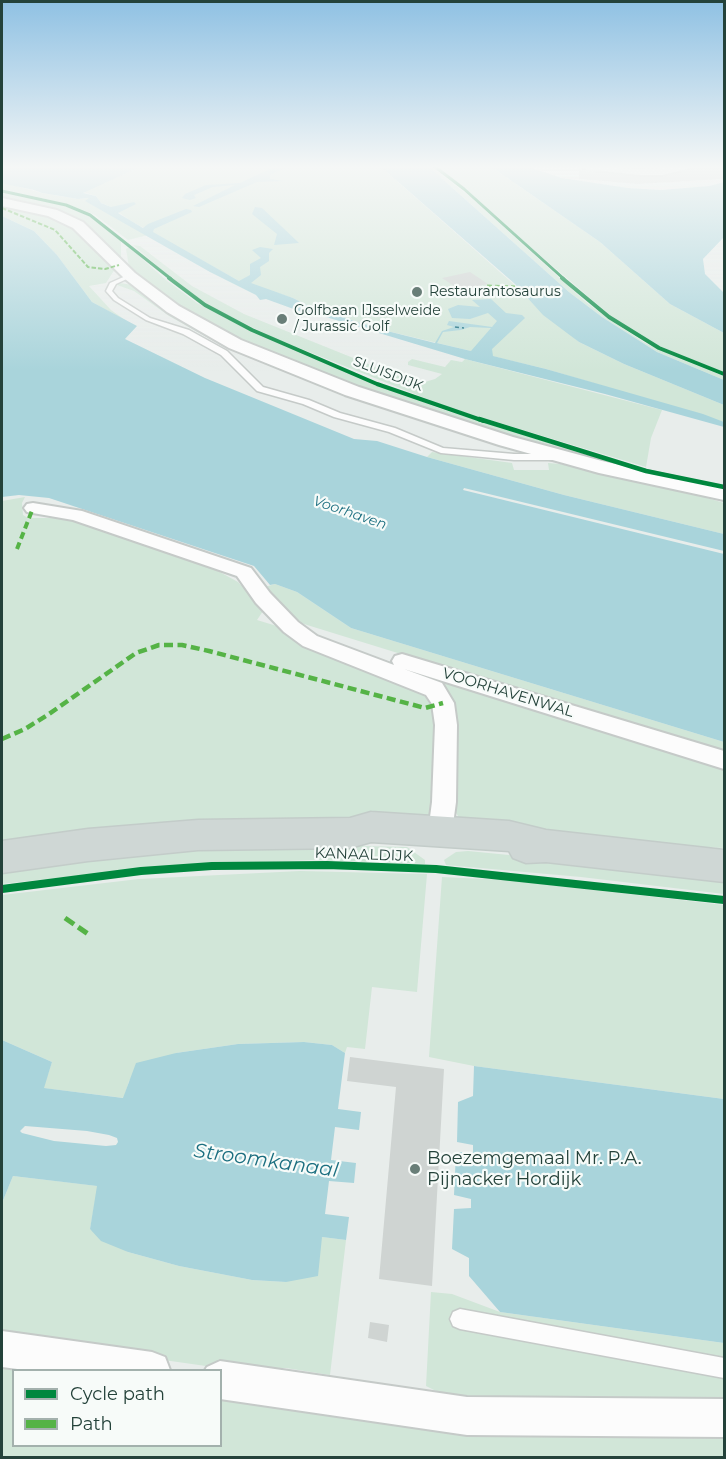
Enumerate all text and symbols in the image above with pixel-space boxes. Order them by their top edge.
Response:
place label: Restaurantosaurus [429,284,561,300]
marker: Restaurantosaurus [410,285,424,299]
place label: Golfbaan IJsselweide / Jurassic Golf [294,303,441,336]
marker: Golfbaan IJsselweide / Jurassic Golf [275,312,289,326]
street label: SLUISDIJK [351,353,425,395]
water label: Voorhaven [311,493,389,533]
street label: VOORHAVENWAL [440,664,576,722]
street label: KANAALDIJK [314,844,414,866]
water label: Stroomkanaal [192,1139,340,1183]
place label: Boezemgemaal Mr. P.A. Pijnacker Hordijk [427,1148,642,1190]
marker: Boezemgemaal Mr. P.A. Pijnacker Hordijk [408,1162,422,1176]
legend [12,1369,222,1447]
text: Cycle path [70,1383,165,1405]
text: Path [70,1413,113,1435]

